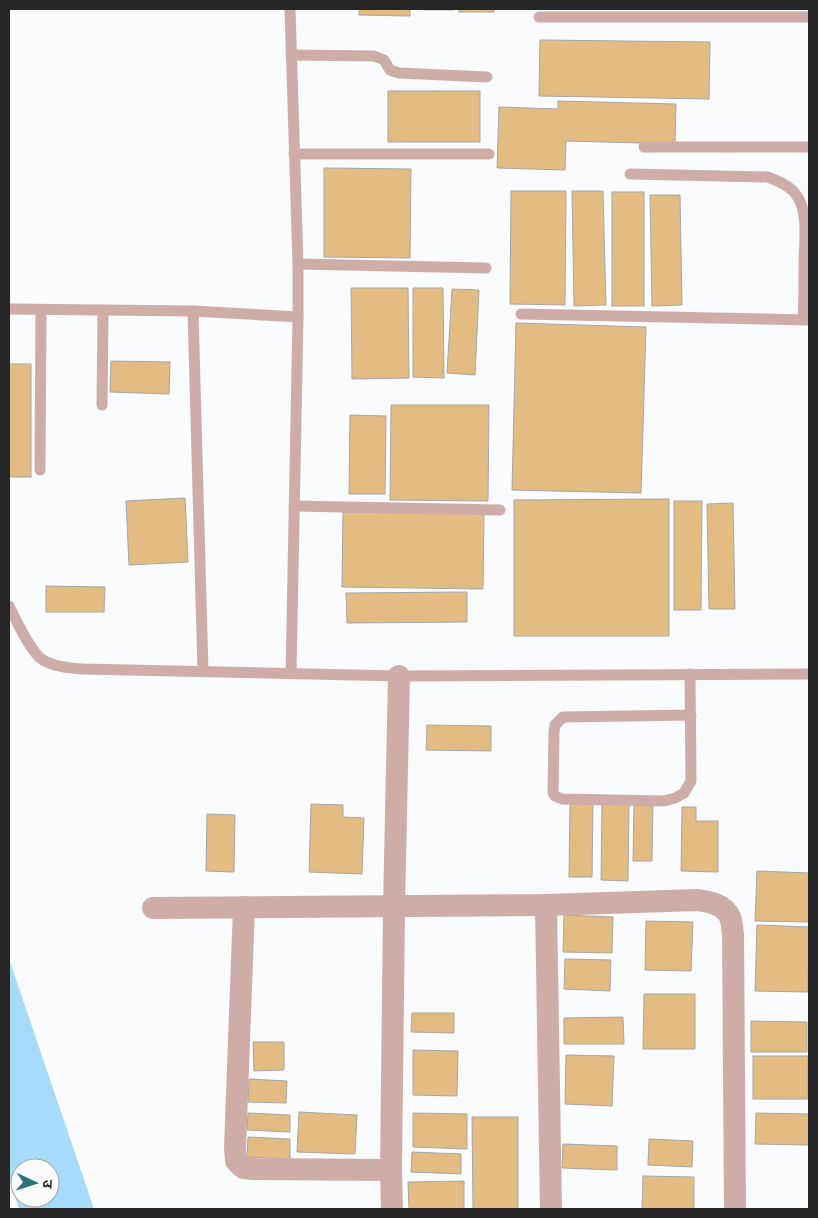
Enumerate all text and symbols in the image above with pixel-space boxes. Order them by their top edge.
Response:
north arrow [10,1158,60,1208]
text: उ [40,1179,57,1189]

